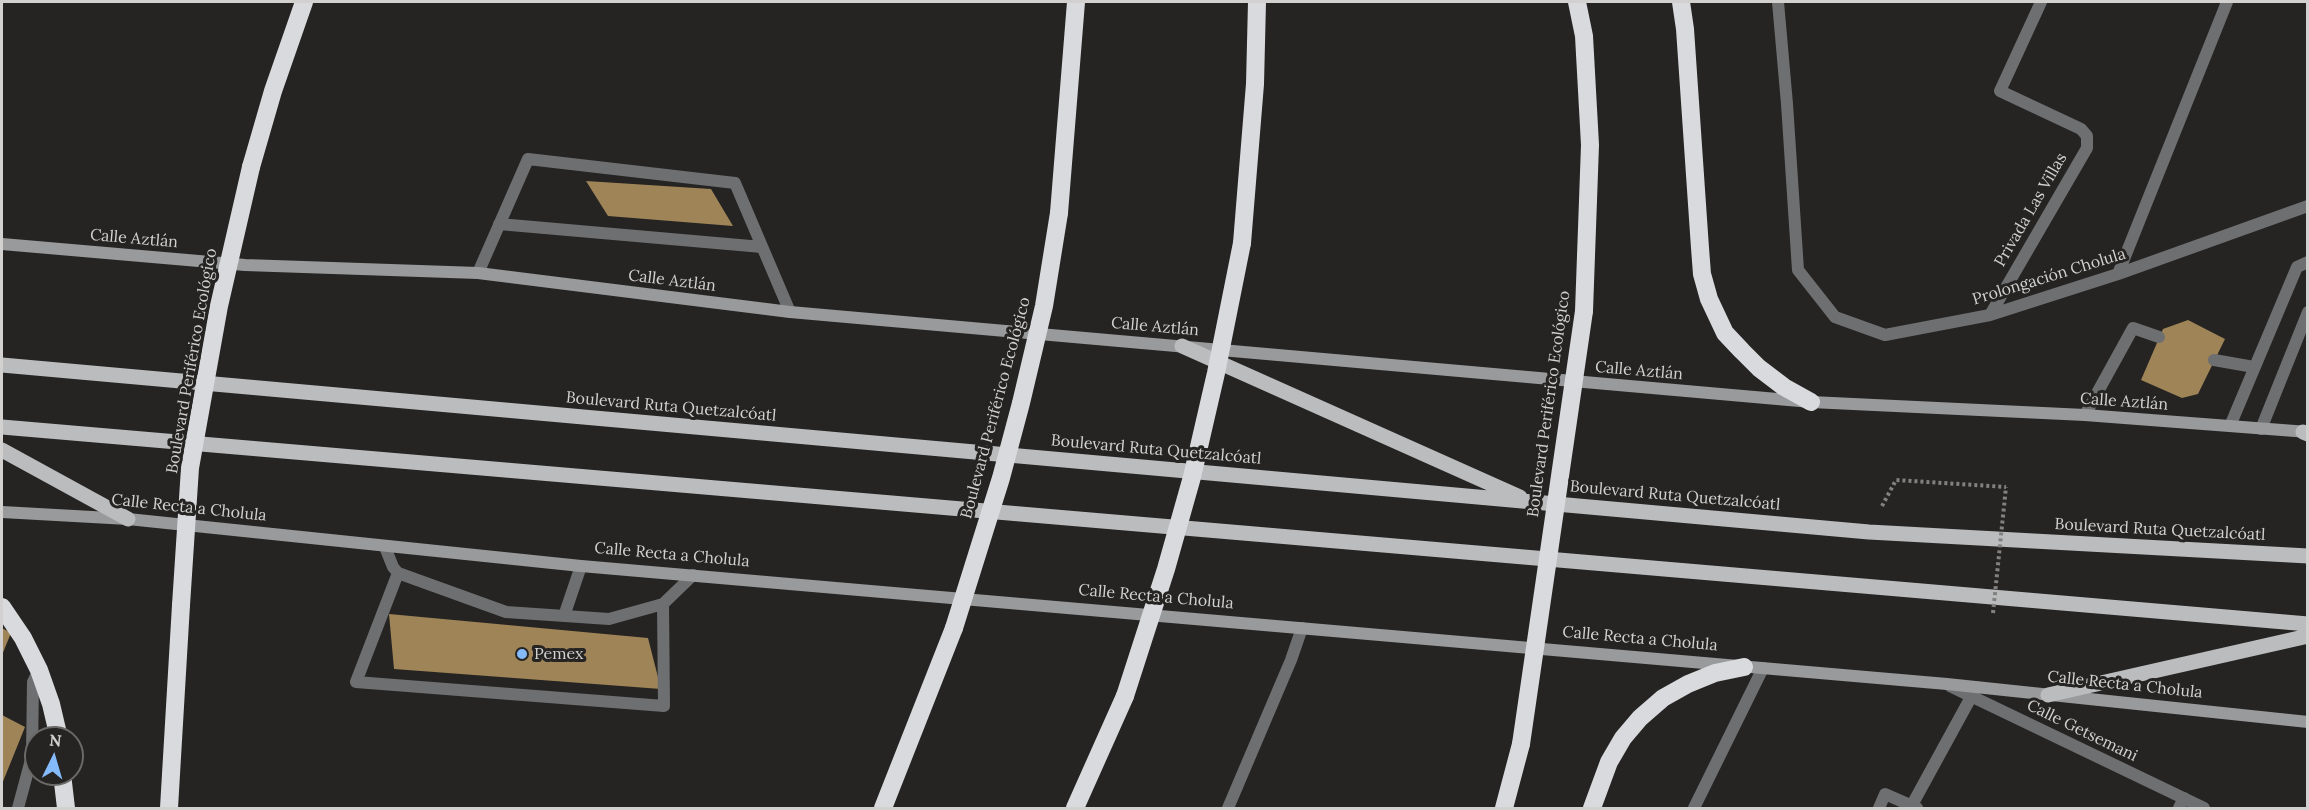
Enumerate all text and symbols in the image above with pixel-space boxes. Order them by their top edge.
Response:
street label: Privada Las Villas [1991,150,2071,270]
street label: Calle Aztlán [89,226,179,252]
street label: Prolongación Cholula [1970,245,2128,309]
street label: Boulevard Periférico Ecológico [163,247,221,475]
street label: Calle Aztlán [627,266,717,296]
street label: Boulevard Periférico Ecológico [1524,289,1574,519]
street label: Boulevard Periférico Ecológico [957,295,1035,521]
street label: Calle Aztlán [1110,314,1200,340]
street label: Calle Aztlán [1594,358,1684,384]
street label: Boulevard Ruta Quetzalcóatl [565,388,777,426]
street label: Calle Aztlán [2079,389,2169,415]
street label: Boulevard Ruta Quetzalcóatl [1050,431,1262,469]
street label: Boulevard Ruta Quetzalcóatl [1569,477,1781,515]
street label: Calle Recta a Cholula [111,490,267,526]
street label: Boulevard Ruta Quetzalcóatl [2054,515,2266,545]
street label: Calle Recta a Cholula [594,539,750,571]
street label: Calle Recta a Cholula [1078,581,1234,613]
street label: Calle Recta a Cholula [1562,623,1718,655]
place label: Pemex [534,644,584,664]
marker: Pemex [515,647,529,661]
street label: Calle Recta a Cholula [2047,667,2203,703]
street label: Calle Getsemani [2024,696,2140,766]
north arrow [24,726,84,786]
text: N [48,730,62,751]

